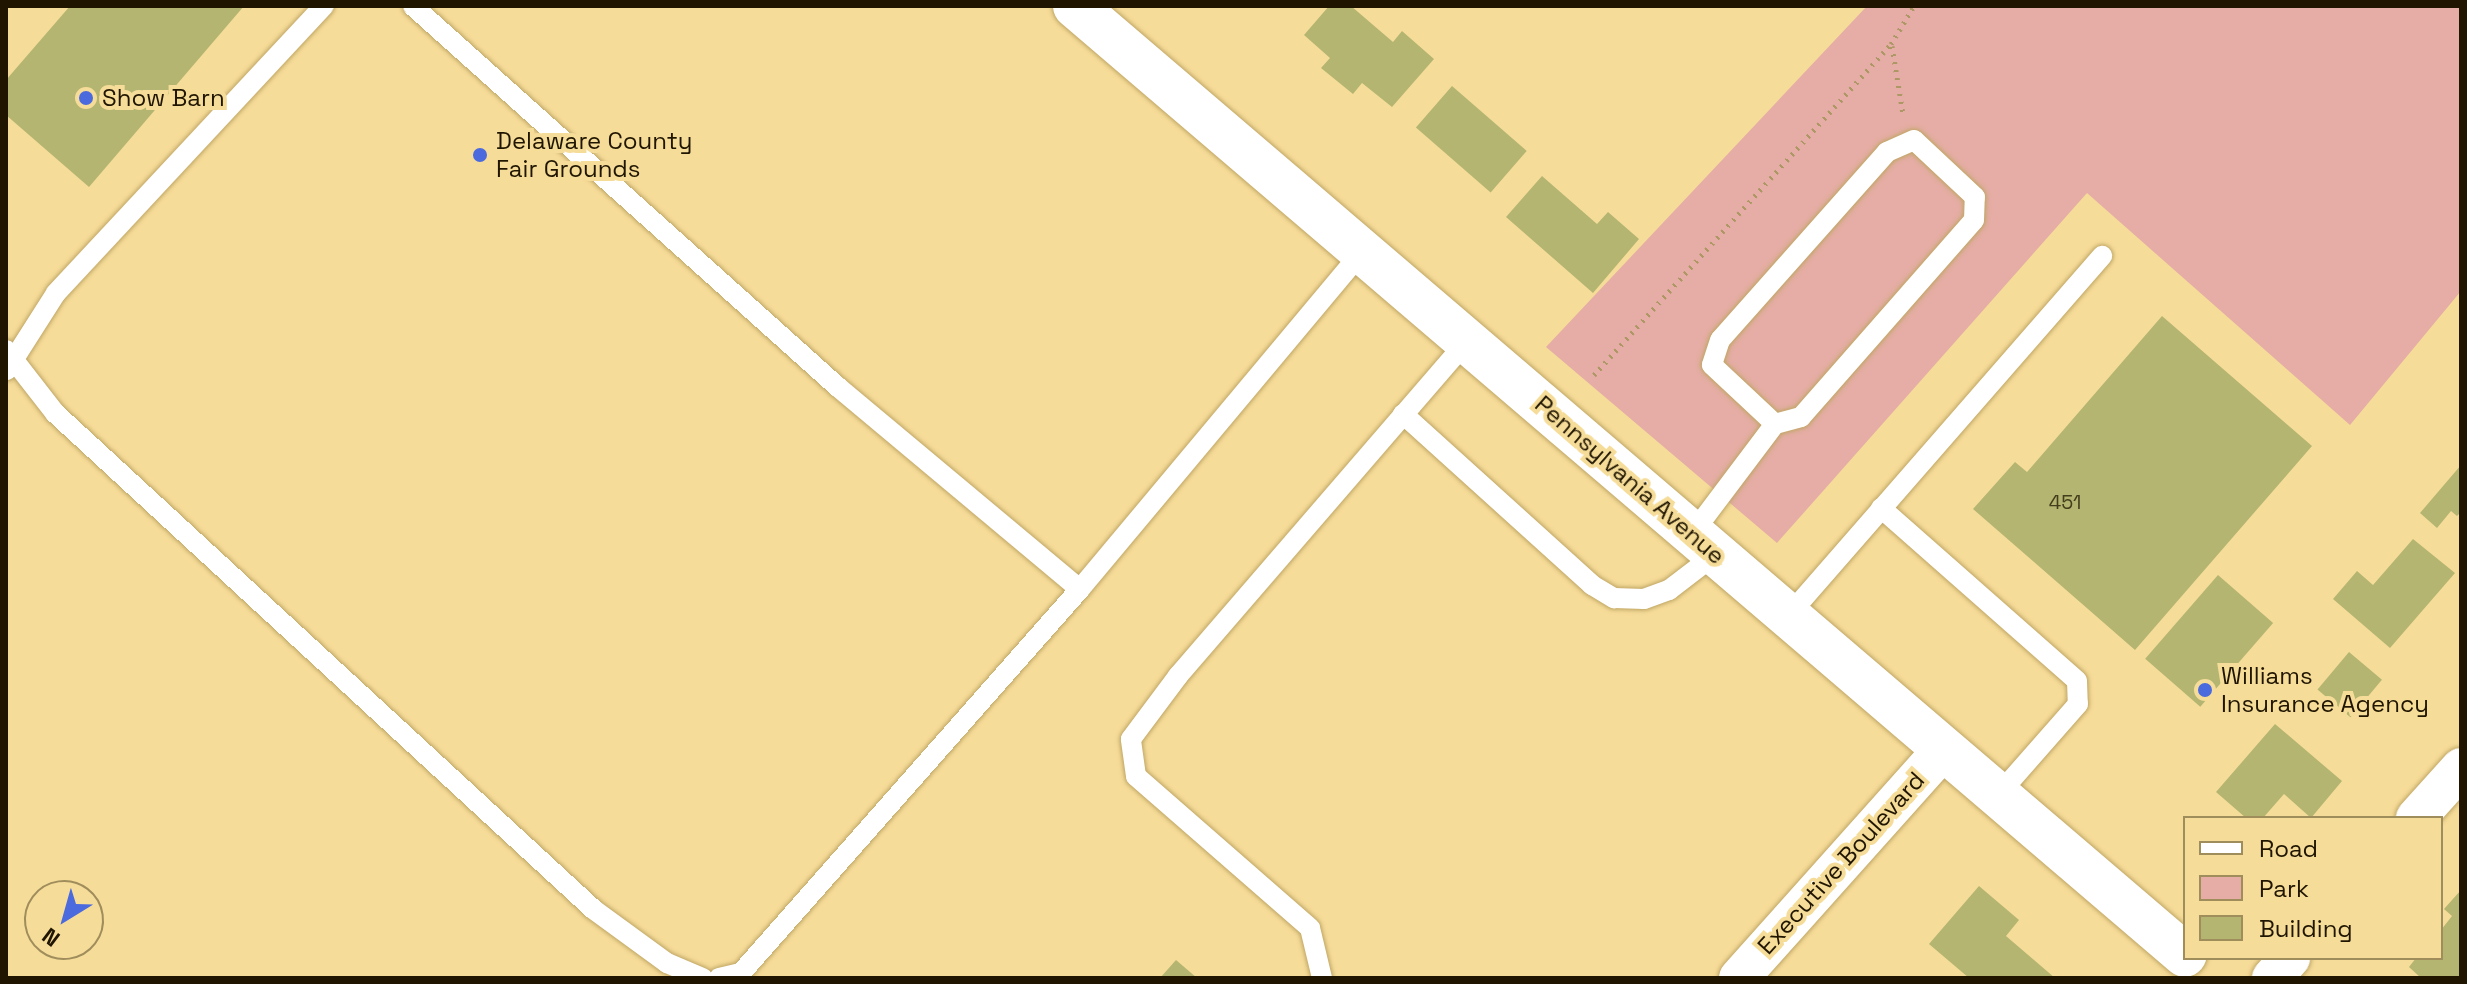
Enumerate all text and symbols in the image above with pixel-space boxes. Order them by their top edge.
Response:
place label: Show Barn [102,84,225,112]
marker: Show Barn [77,89,95,107]
place label: Delaware County Fair Grounds [496,127,692,183]
marker: Delaware County Fair Grounds [471,146,489,164]
street label: Pennsylvania Avenue [1529,390,1731,570]
house number: 451 [2049,490,2081,514]
place label: Williams Insurance Agency [2221,662,2429,718]
marker: Williams Insurance Agency [2196,681,2214,699]
street label: Executive Boulevard [1752,766,1930,960]
legend [2183,816,2443,960]
text: Road [2259,833,2318,864]
text: Park [2259,873,2309,904]
north arrow [24,880,104,960]
text: Building [2259,913,2353,944]
text: N [36,922,65,953]

